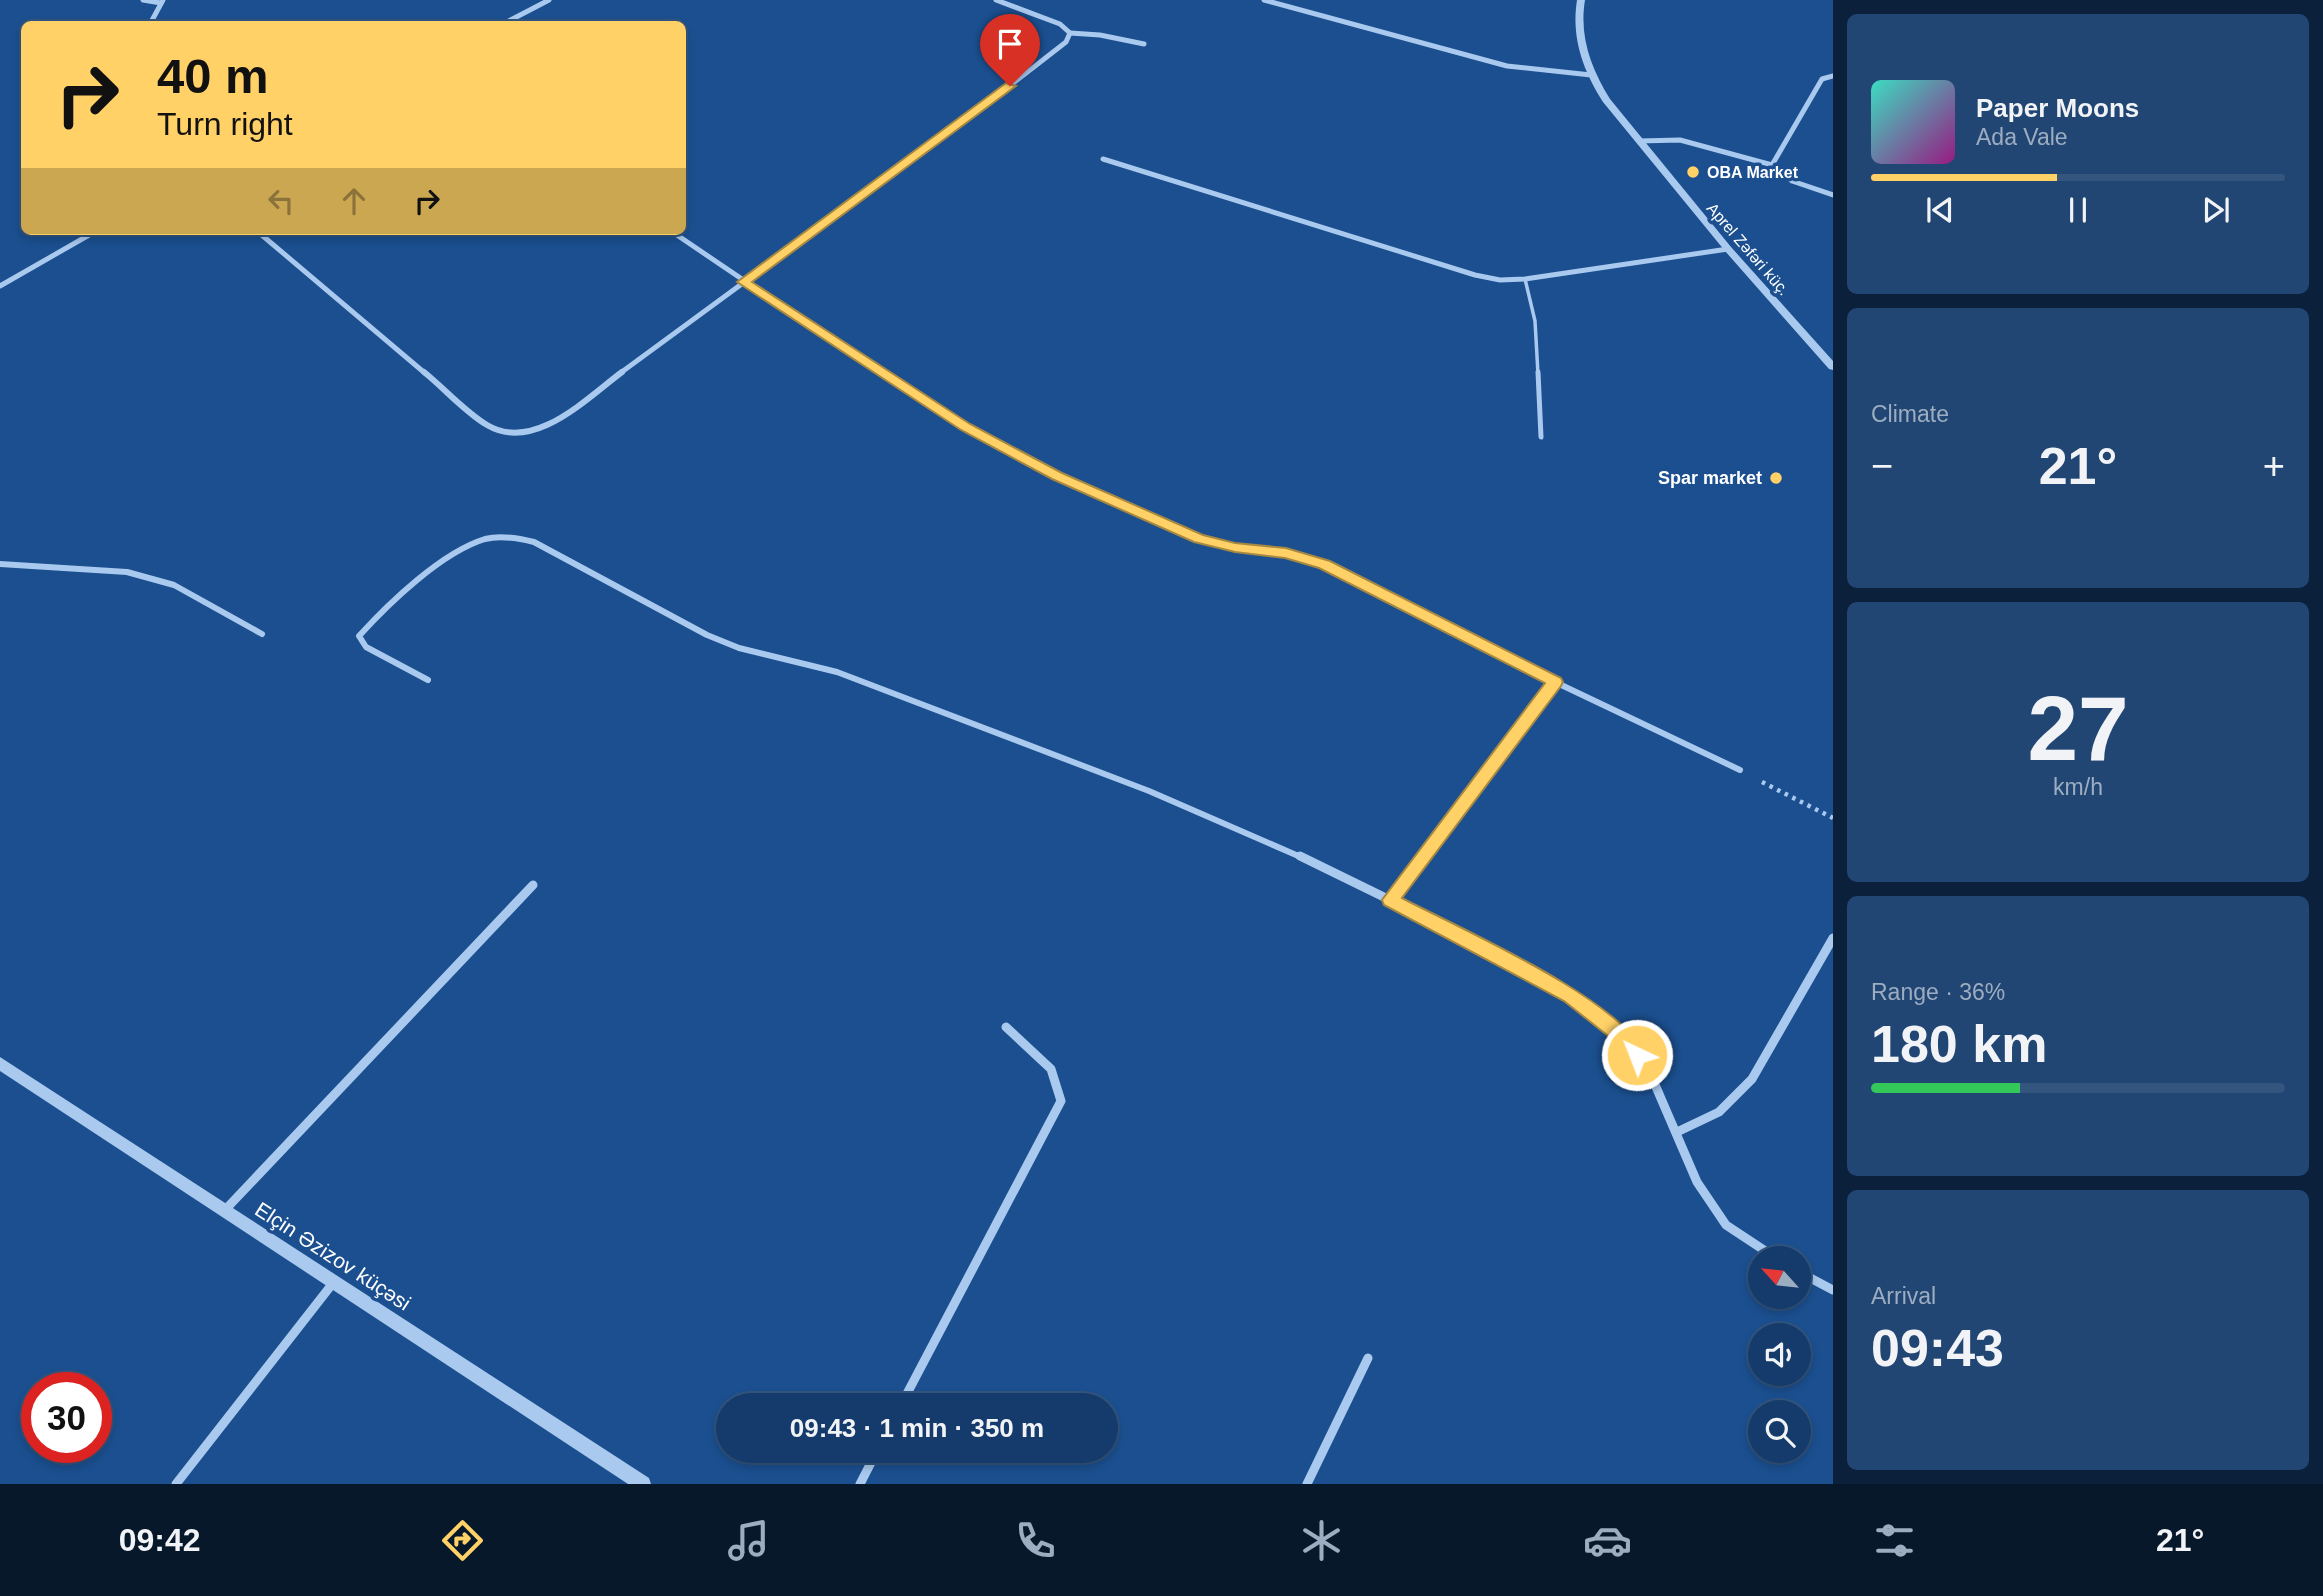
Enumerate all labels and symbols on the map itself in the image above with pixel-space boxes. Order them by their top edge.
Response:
pin [980,14,1040,86]
marker: OBA Market [1685,164,1701,180]
place label: OBA Market [1707,164,1799,181]
street label: Aprel Zəfəri küç. [1703,199,1793,299]
place label: Spar market [1658,468,1762,488]
marker: Spar market [1768,470,1784,486]
position arrow [1600,1018,1674,1092]
street label: Elçin Əzizov küçəsi [251,1197,415,1315]
north arrow [1748,1246,1811,1309]
speed limit sign: 30 [21,1372,112,1463]

